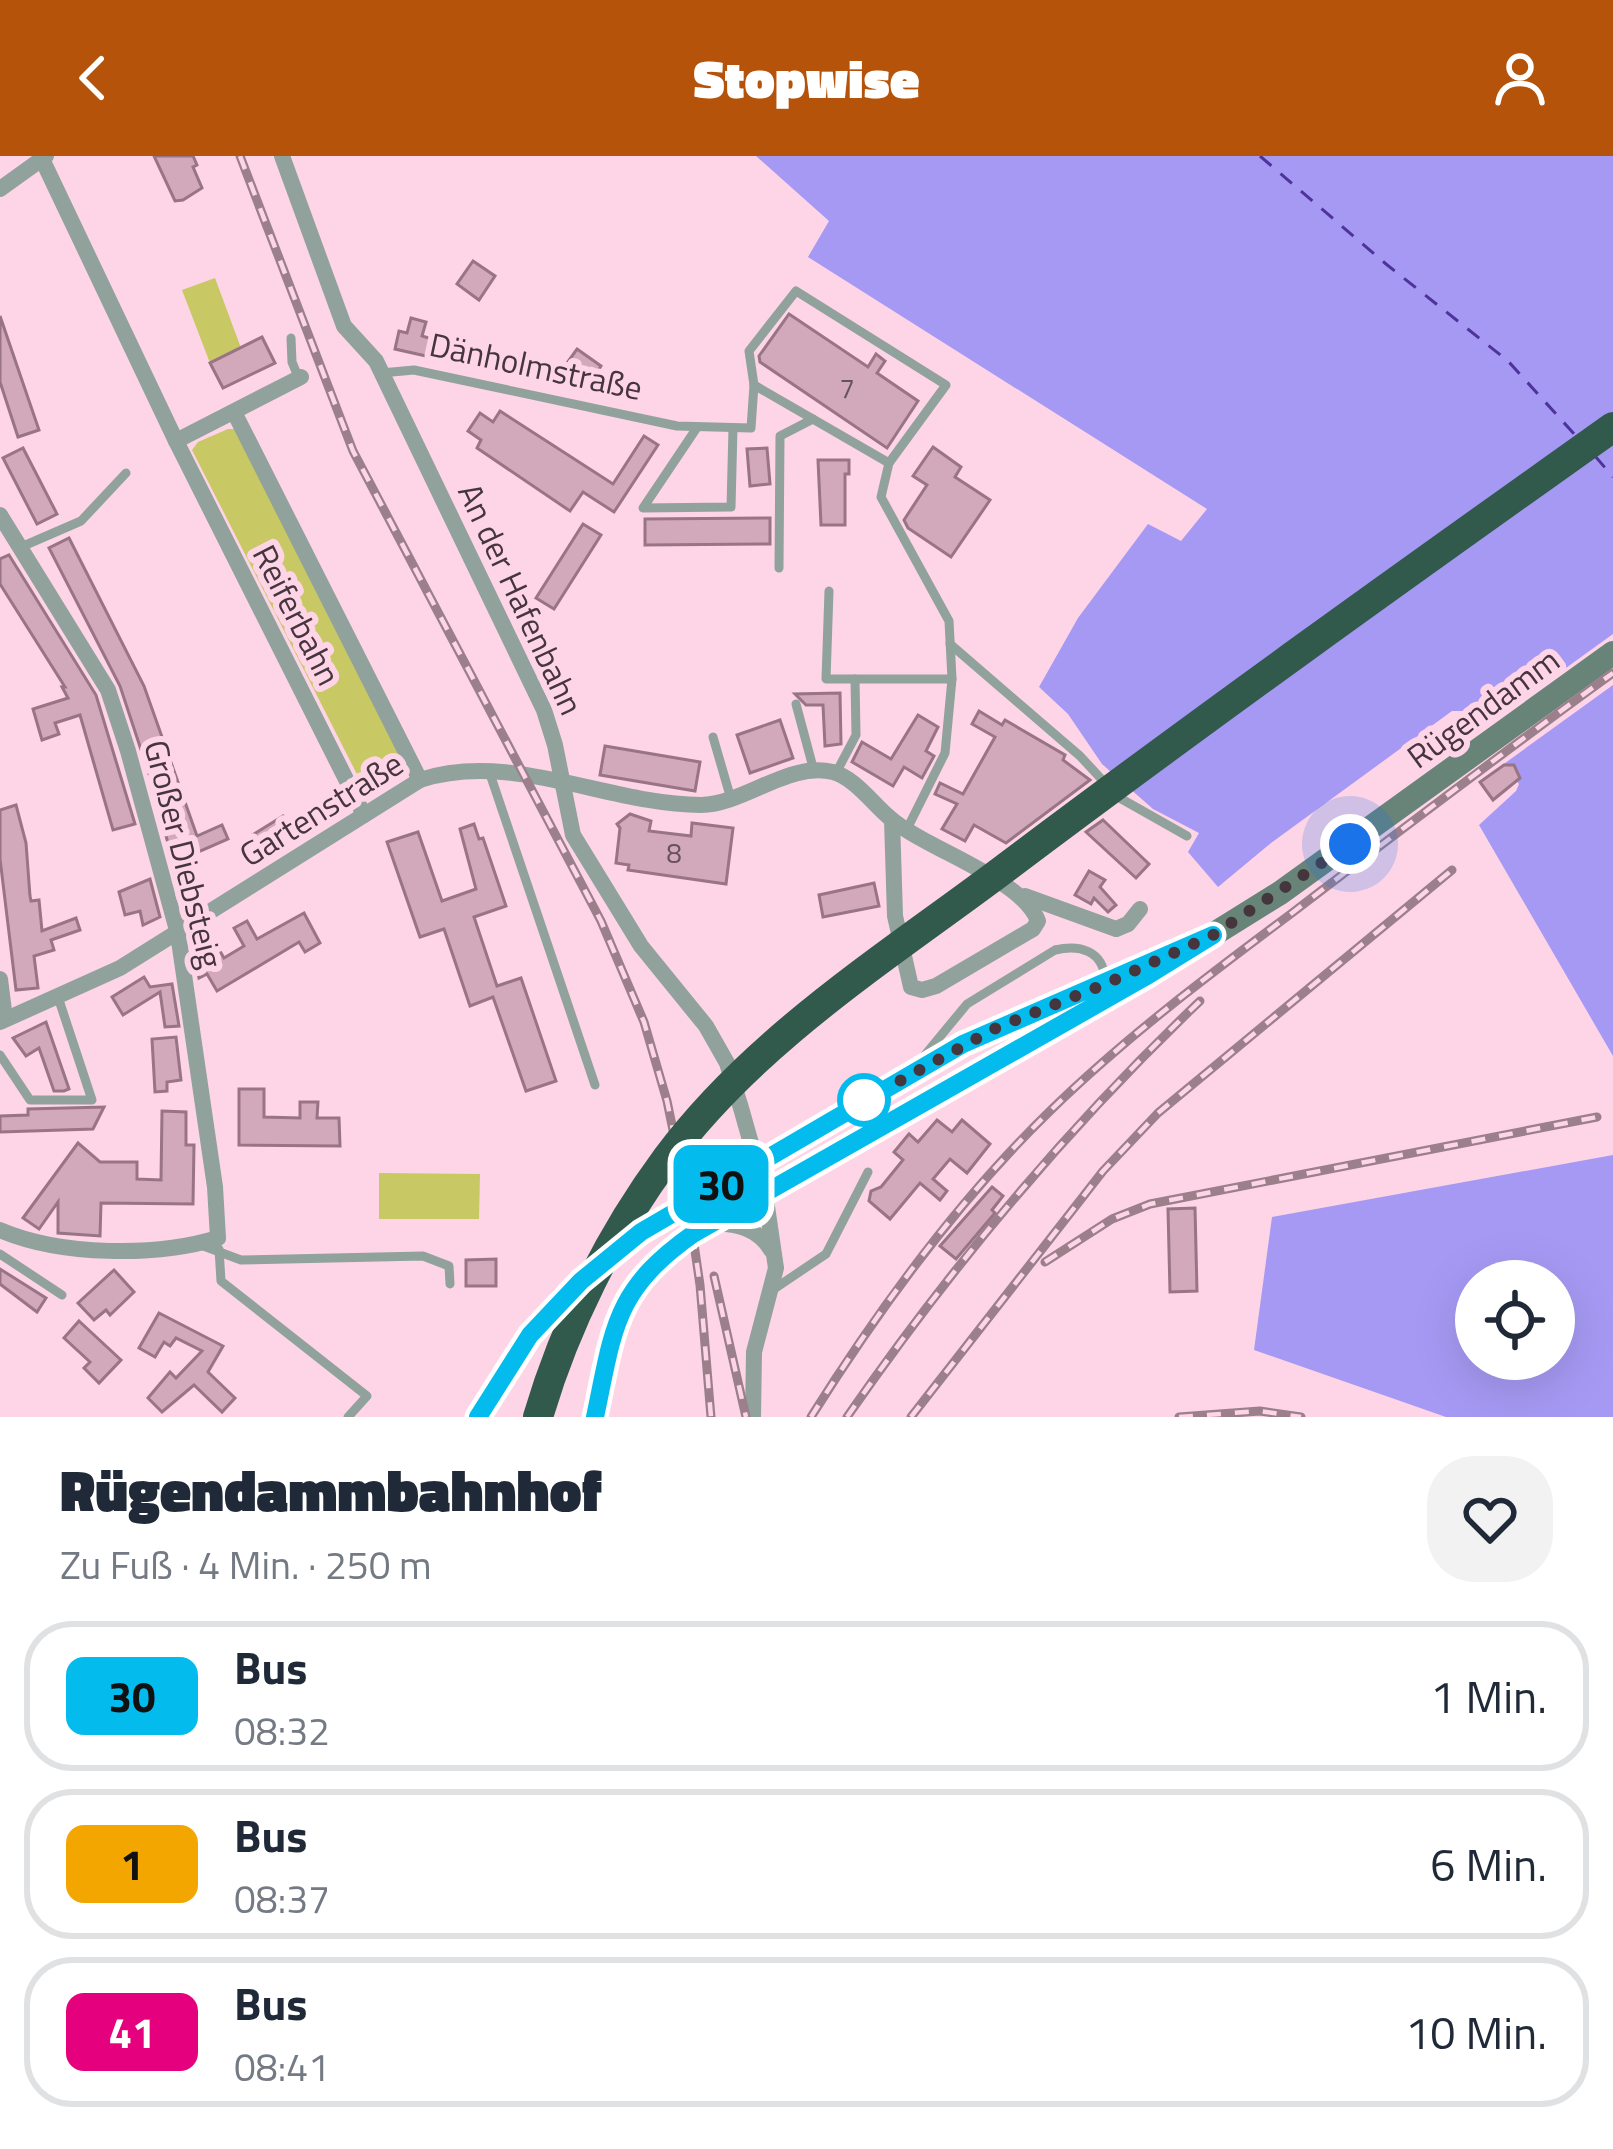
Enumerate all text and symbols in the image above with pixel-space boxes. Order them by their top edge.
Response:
text: Stopwise [693,37,920,119]
icon: back [60,45,126,111]
icon: person [1487,45,1553,111]
street label: Dänholmstraße [425,319,647,413]
house number: 7 [839,367,855,408]
street label: An der Hafenbahn [445,475,597,723]
street label: Reiferbahn [240,536,354,694]
street label: Rügendamm [1396,635,1570,781]
street label: Großer Diebsteig [132,735,237,973]
street label: Gartenstraße [229,739,413,879]
your location [1320,814,1380,874]
house number: 8 [666,832,682,873]
unlabelled marker [839,1075,889,1125]
line badge: 30 [667,1145,775,1223]
text: 30 [697,1152,745,1216]
map controls [1455,1260,1575,1380]
button: locate [1455,1260,1575,1380]
text: Rügendammbahnhof [60,1446,602,1533]
button: heart [1427,1456,1553,1582]
text: Zu Fuß · 4 Min. · 250 m [60,1535,432,1594]
text: Bus [234,1633,308,1701]
text: 1 Min. [1430,1662,1547,1730]
text: 30 [108,1664,156,1728]
text: 08:32 [234,1701,330,1760]
text: Bus [234,1801,308,1869]
text: 6 Min. [1430,1830,1547,1898]
text: 1 [120,1832,144,1896]
text: 08:37 [234,1869,330,1928]
text: Bus [234,1969,308,2037]
text: 10 Min. [1405,1998,1547,2066]
text: 41 [108,2000,156,2064]
text: 08:41 [234,2037,330,2096]

